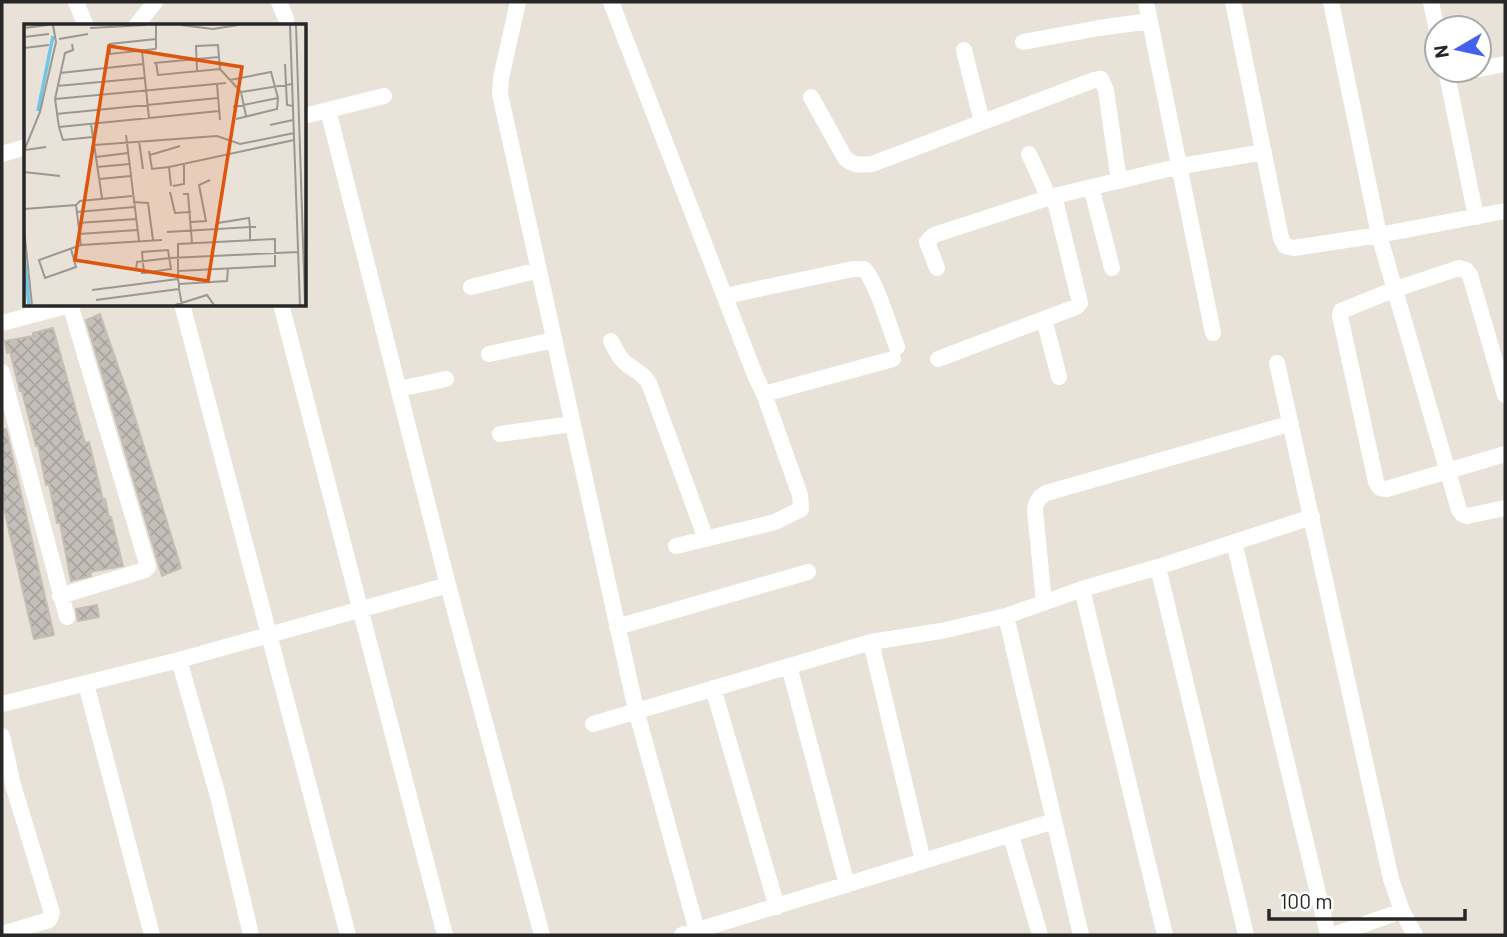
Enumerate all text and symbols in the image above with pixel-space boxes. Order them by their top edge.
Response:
north arrow [1423,14,1493,84]
inset map [24,24,306,306]
text: N [1428,44,1453,60]
scale bar [1269,878,1465,922]
text: 100 m [1280,888,1333,913]

